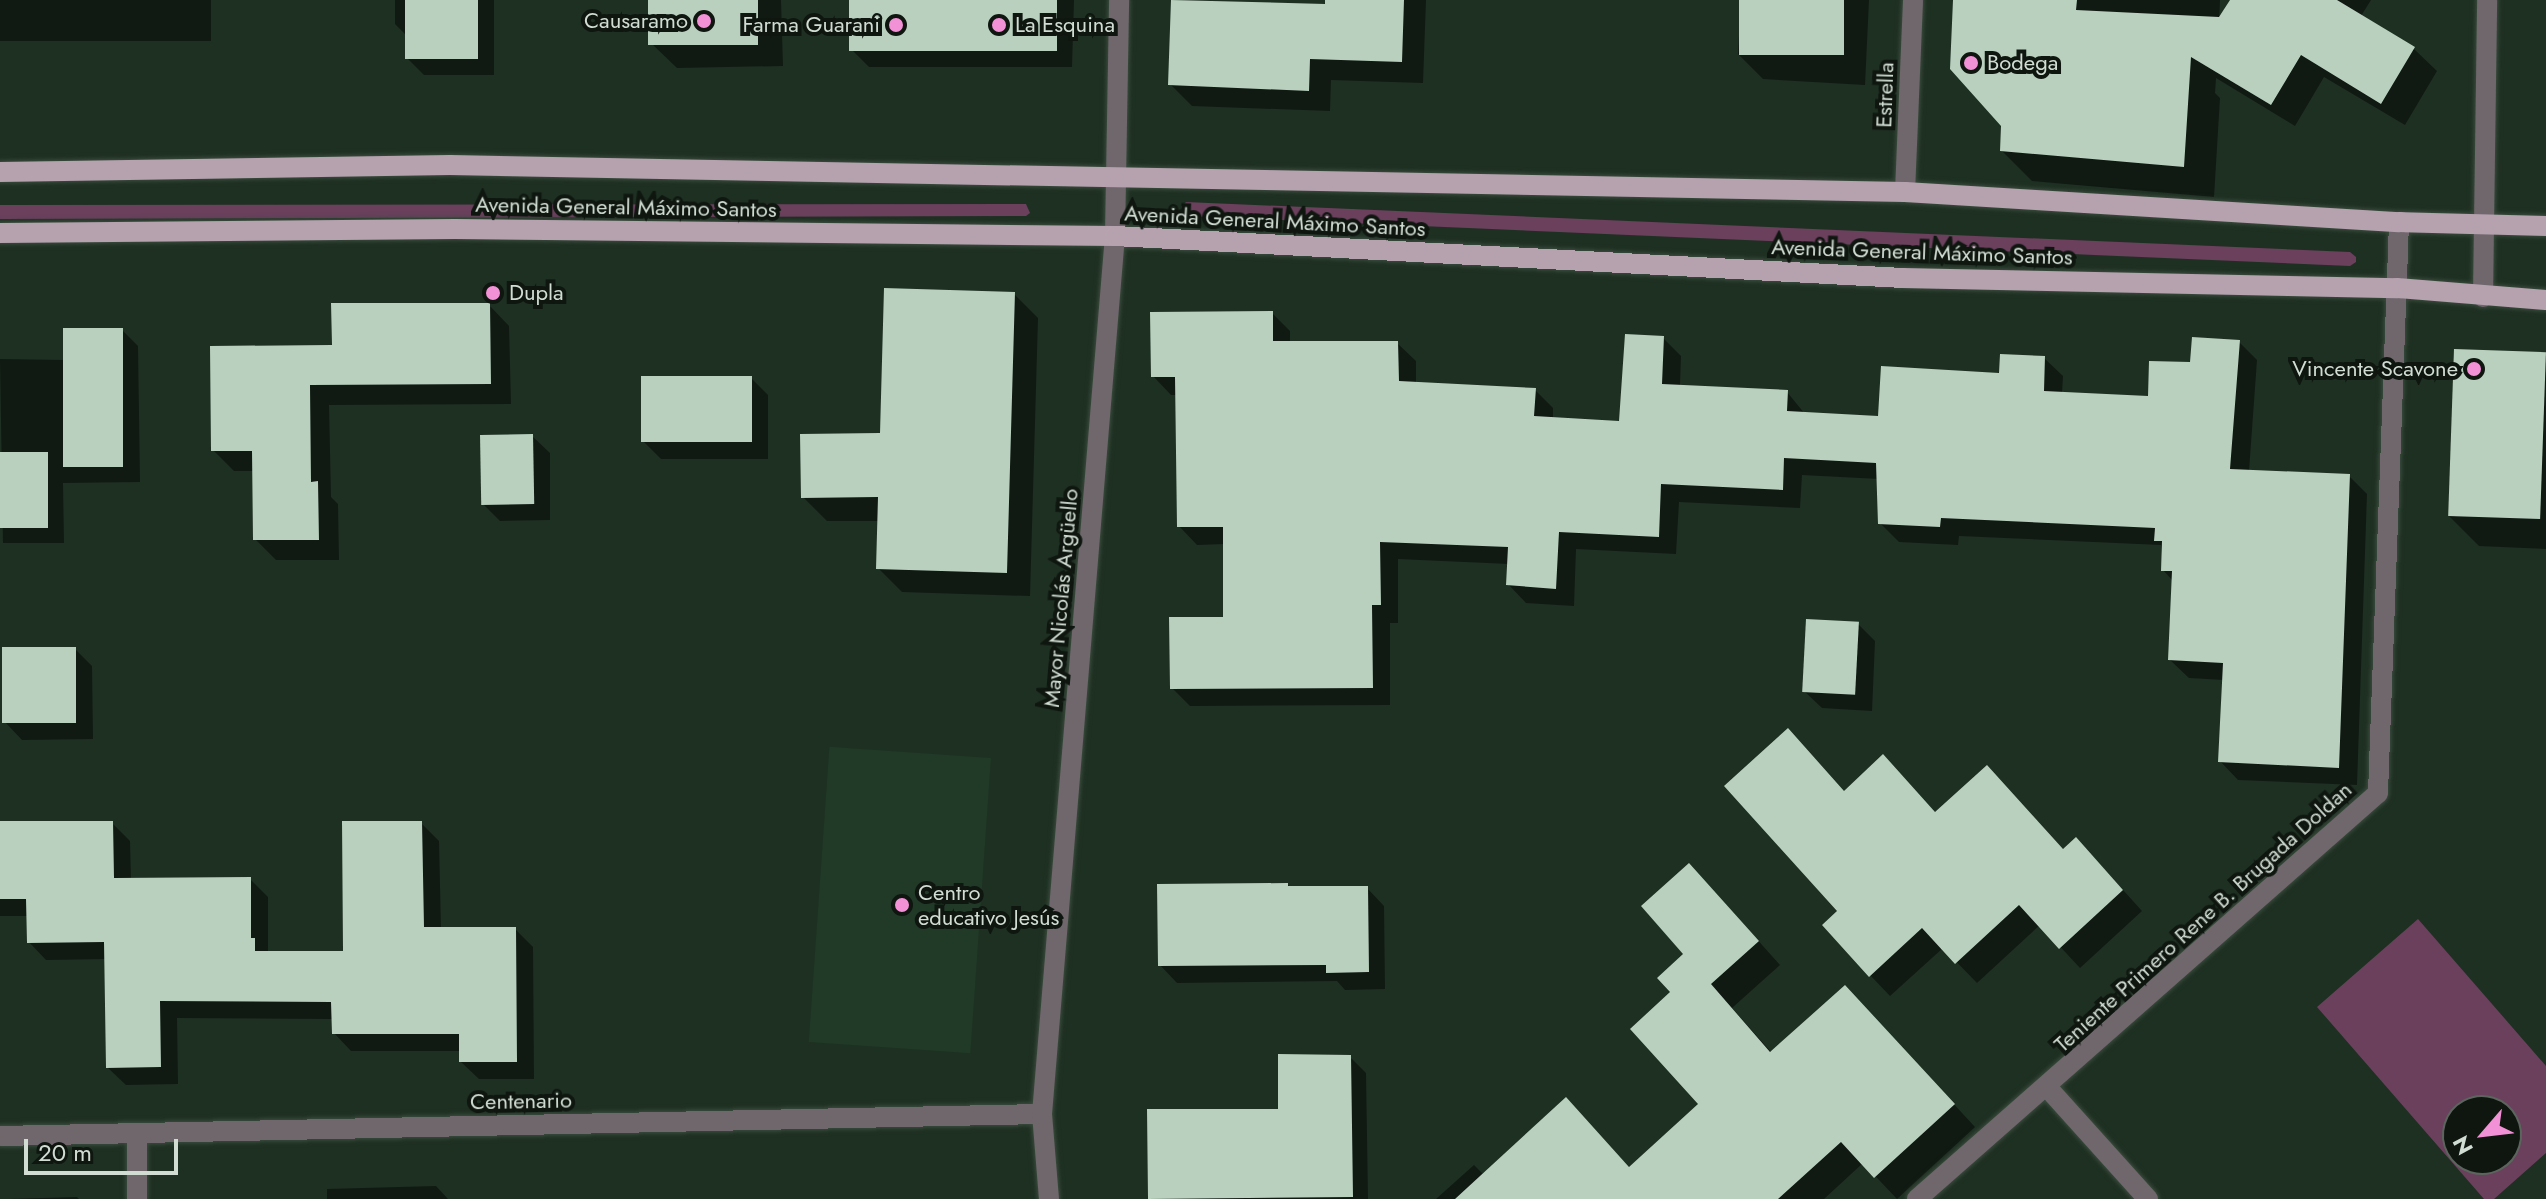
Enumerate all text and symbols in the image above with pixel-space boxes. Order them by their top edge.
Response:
place label: Causaramo [584,8,688,34]
marker: Causaramo [695,12,713,30]
place label: Farma Guarani [743,12,880,38]
place label: La Esquina [1015,12,1115,38]
marker: Farma Guarani [887,16,905,34]
marker: La Esquina [990,16,1008,34]
place label: Bodega [1987,50,2058,76]
marker: Bodega [1962,54,1980,72]
street label: Estrella [1871,62,1899,128]
street label: Avenida General Máximo Santos [475,191,777,223]
street label: Avenida General Máximo Santos [1124,200,1426,242]
street label: Avenida General Máximo Santos [1771,234,2073,270]
place label: Dupla [509,280,564,306]
marker: Dupla [484,284,502,302]
place label: Vincente Scavone [2292,356,2458,382]
marker: Vincente Scavone [2465,360,2483,378]
street label: Mayor Nicolás Argüello [1038,487,1084,709]
street label: Teniente Primero Rene B. Brugada Doldan [2049,776,2357,1058]
place label: Centro educativo Jesús [918,879,1059,930]
marker: Centro educativo Jesús [893,896,911,914]
street label: Centenario [470,1087,572,1115]
north arrow [2442,1095,2522,1175]
scale bar [28,1123,182,1173]
text: N [2444,1130,2481,1161]
text: 20 m [38,1135,92,1170]

